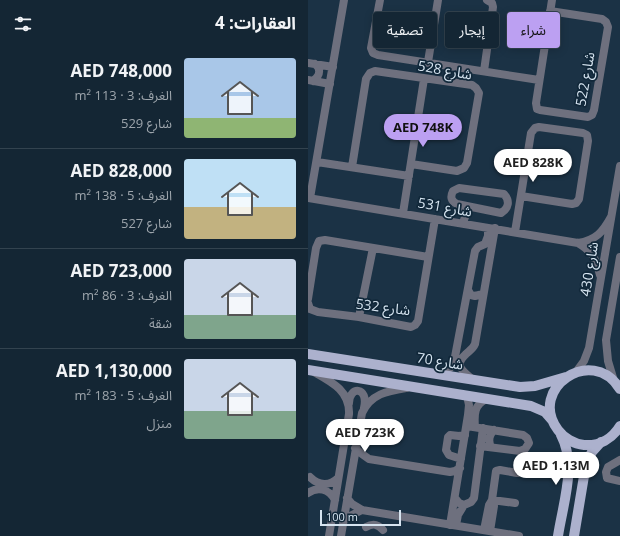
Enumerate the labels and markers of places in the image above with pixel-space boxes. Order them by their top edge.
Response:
pin: AED 748K [382,114,464,148]
pin: AED 828K [492,149,574,183]
pin: AED 723K [324,419,406,453]
pin: AED 1.13M [510,452,602,486]

